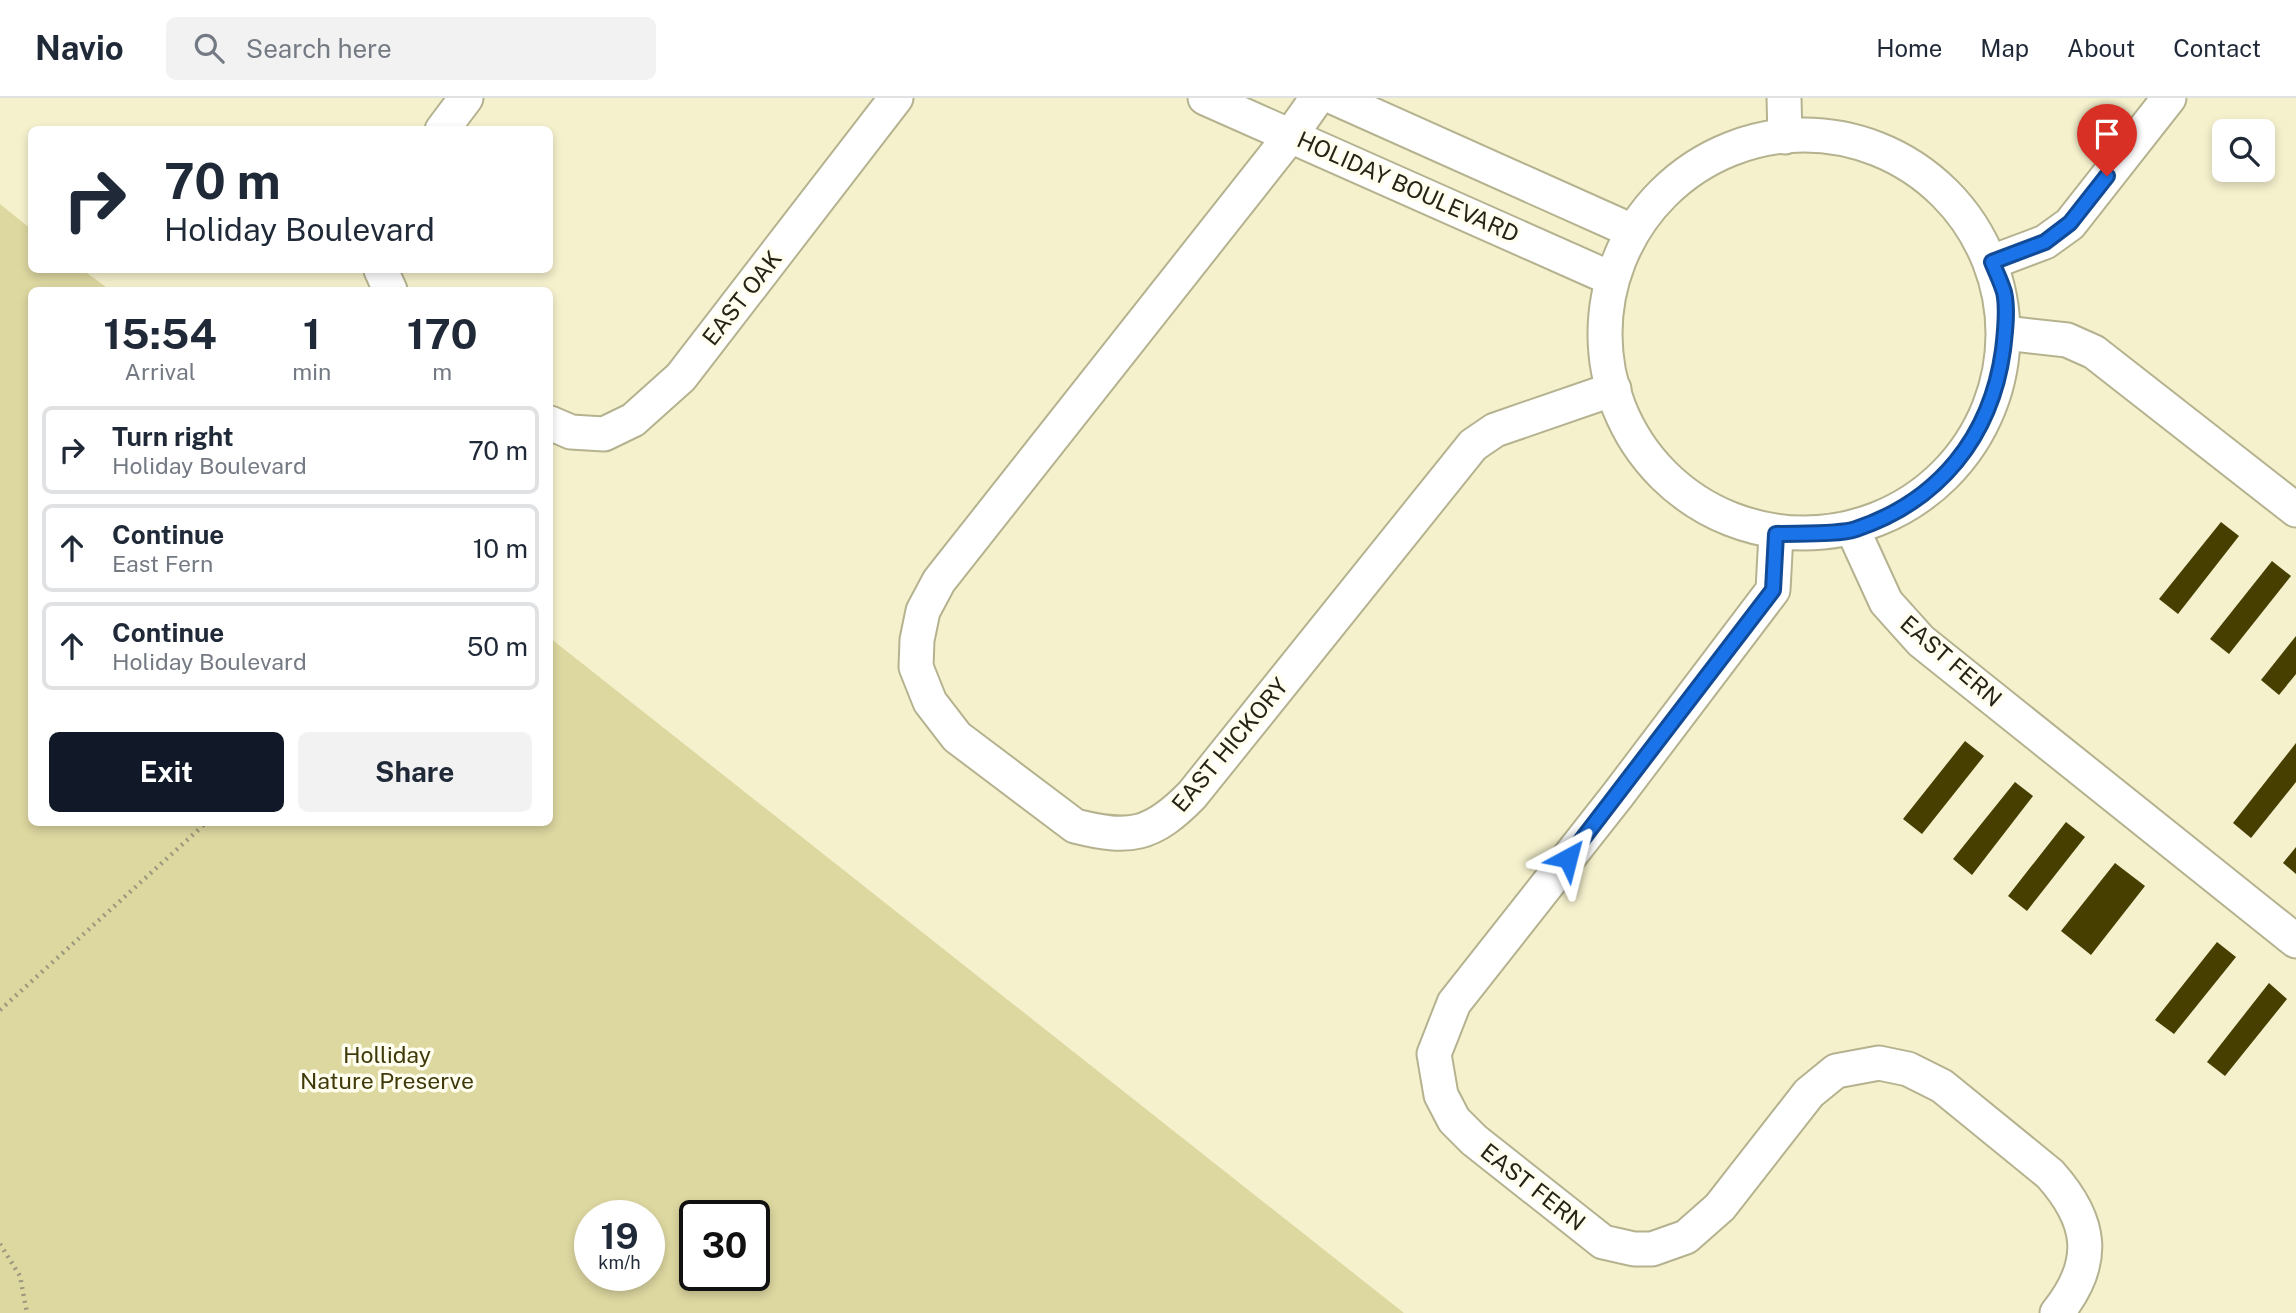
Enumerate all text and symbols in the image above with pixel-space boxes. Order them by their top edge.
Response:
search box [166,17,656,80]
text: Navio [35,29,124,67]
icon: search [190,29,228,67]
text: Search here [246,33,392,64]
text: Home [1876,34,1942,62]
text: Map [1980,34,2029,62]
text: About [2067,34,2135,62]
text: Contact [2173,34,2261,62]
pin [2077,104,2137,176]
icon: arrive [2088,115,2126,153]
map controls [2212,119,2275,182]
button: search [2212,119,2275,182]
street label: HOLIDAY BOULEVARD [1293,125,1523,248]
text: 70 m [164,152,281,210]
icon: right [49,154,140,245]
text: Holiday Boulevard [164,211,435,248]
street label: EAST OAK [696,245,787,350]
text: 15:54 [103,309,217,358]
text: 1 [303,309,321,358]
text: 170 [407,309,478,358]
text: Arrival [125,358,196,385]
text: min [292,358,331,385]
text: m [432,358,452,385]
text: Turn right [112,421,234,452]
icon: right [53,431,91,469]
text: 70 m [468,435,528,466]
text: Holiday Boulevard [112,452,307,479]
text: Continue [112,519,224,550]
icon: ahead [53,529,91,567]
text: 10 m [473,533,528,564]
text: East Fern [112,550,213,577]
street label: EAST FERN [1895,609,2007,712]
text: Continue [112,617,224,648]
icon: ahead [53,627,91,665]
text: 50 m [467,631,528,662]
text: Holiday Boulevard [112,648,307,675]
street label: EAST HICKORY [1166,672,1293,817]
button: Exit [49,732,284,812]
button: Share [298,732,532,812]
position arrow [1531,821,1605,895]
park label: Holliday Nature Preserve [300,1041,474,1094]
street label: EAST FERN [1476,1137,1591,1236]
speed limit sign: 30 [679,1200,770,1291]
text: 19 [600,1216,639,1257]
text: km/h [598,1252,641,1273]

